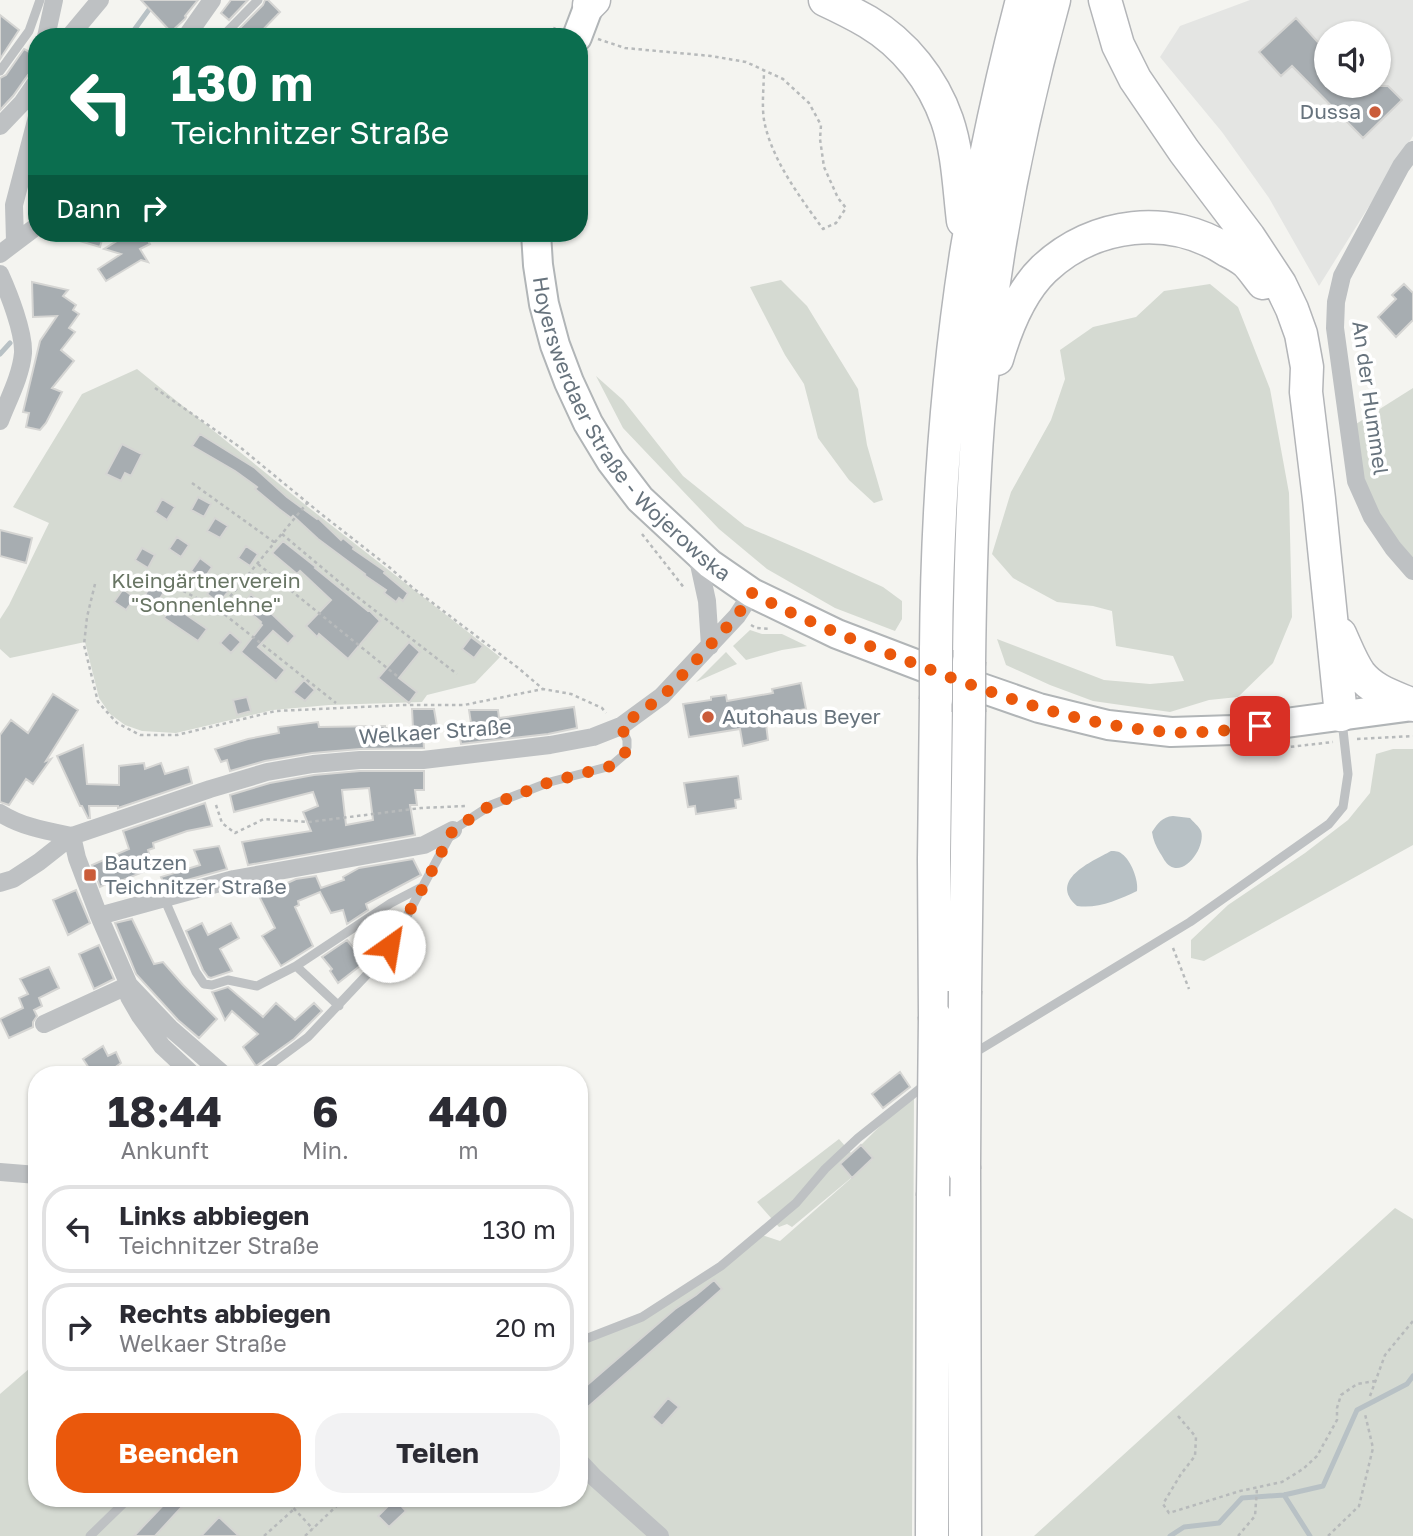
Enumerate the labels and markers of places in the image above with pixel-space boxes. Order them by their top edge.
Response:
place label: Dussa [1299,98,1361,124]
marker: Dussa [1367,104,1383,120]
pin [1230,696,1290,756]
place label: Autohaus Beyer [722,703,881,729]
marker: Autohaus Beyer [700,709,716,725]
place label: Bautzen Teichnitzer Straße [104,849,287,899]
marker: Bautzen Teichnitzer Straße [82,867,98,883]

